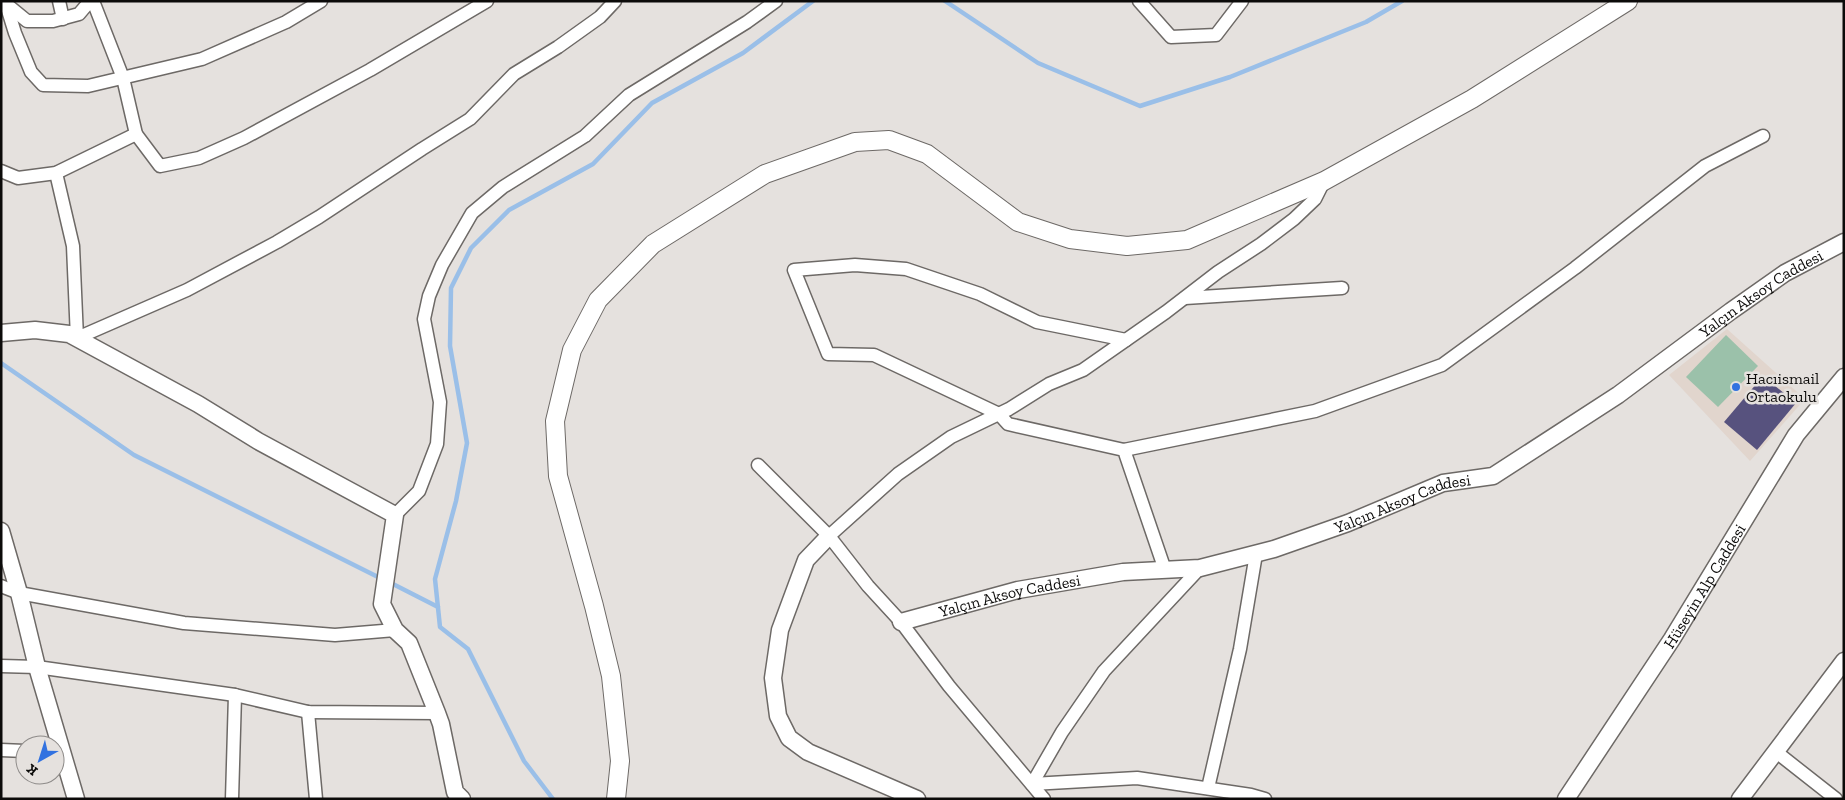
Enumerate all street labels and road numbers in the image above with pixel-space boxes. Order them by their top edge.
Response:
street label: Yalçın Aksoy Caddesi [1695,246,1827,342]
street label: Yalçın Aksoy Caddesi [1331,470,1472,537]
street label: Hüseyin Alp Caddesi [1660,520,1750,652]
street label: Yalçın Aksoy Caddesi [936,570,1082,621]

